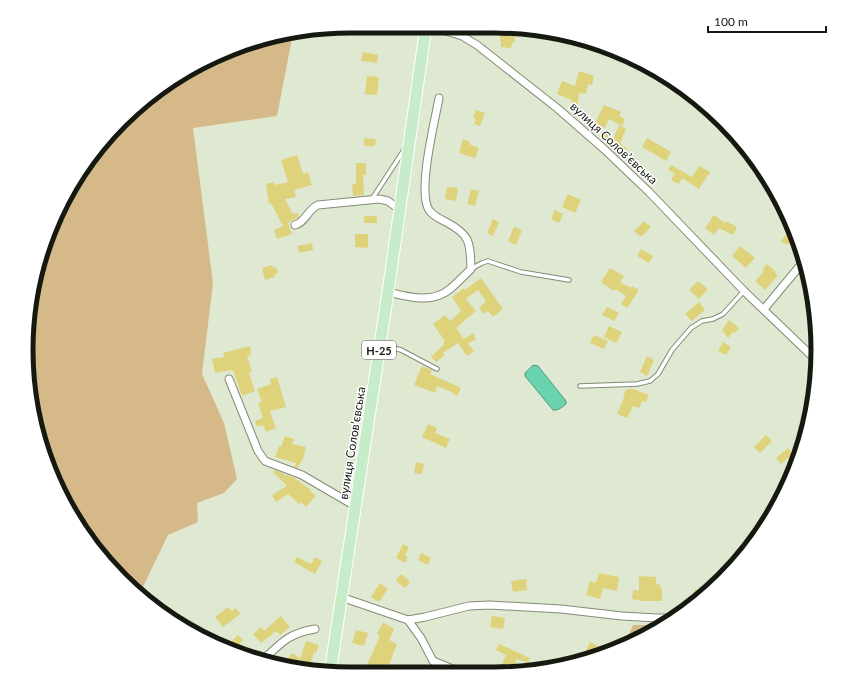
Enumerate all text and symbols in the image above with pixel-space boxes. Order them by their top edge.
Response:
scale bar [708,8,826,34]
text: 100 m [714,14,748,29]
street label: вулиця Соловʼєвська [567,99,661,187]
road number: Н-25 [362,341,396,359]
street label: вулиця Соловʼєвська [336,386,368,500]

